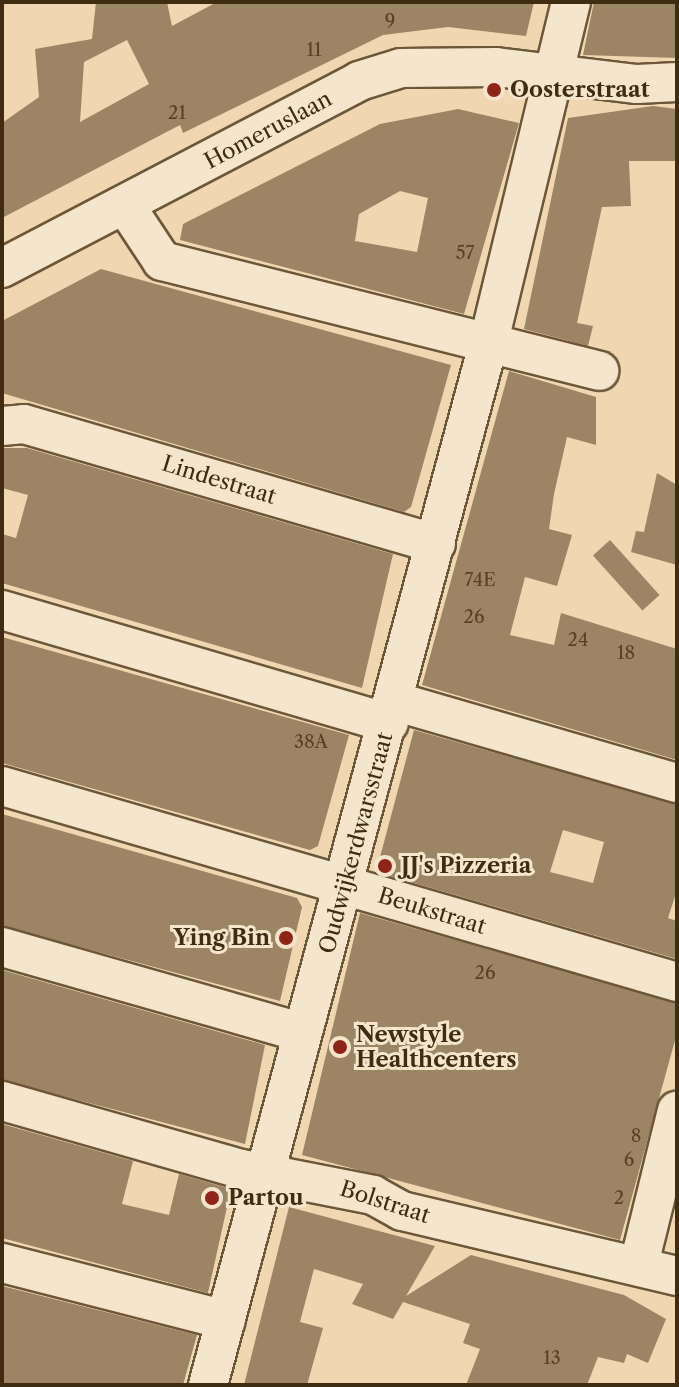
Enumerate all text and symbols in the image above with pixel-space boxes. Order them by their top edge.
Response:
house number: 9 [385,10,395,32]
house number: 11 [306,39,322,61]
place label: Oosterstraat [510,77,650,103]
marker: Oosterstraat [485,81,503,99]
street label: Homeruslaan [200,85,336,175]
house number: 21 [168,102,186,124]
house number: 57 [456,242,474,264]
street label: Lindestraat [159,450,279,510]
house number: 74E [464,569,496,591]
house number: 26 [464,606,484,628]
house number: 24 [568,629,588,651]
house number: 18 [617,642,635,664]
street label: Oudwijkerdwarsstraat [314,730,398,956]
house number: 38A [294,731,328,753]
place label: JJ's Pizzeria [401,853,531,879]
marker: JJ's Pizzeria [376,857,394,875]
street label: Beukstraat [375,882,489,940]
place label: Ying Bin [174,925,270,951]
marker: Ying Bin [277,929,295,947]
house number: 26 [475,962,495,984]
place label: Newstyle Healthcenters [356,1021,516,1072]
marker: Newstyle Healthcenters [331,1038,349,1056]
house number: 8 [631,1125,641,1147]
house number: 6 [624,1149,634,1171]
street label: Bolstraat [337,1175,433,1229]
place label: Partou [228,1185,304,1211]
house number: 2 [614,1187,624,1209]
marker: Partou [203,1189,221,1207]
house number: 13 [543,1347,561,1369]

